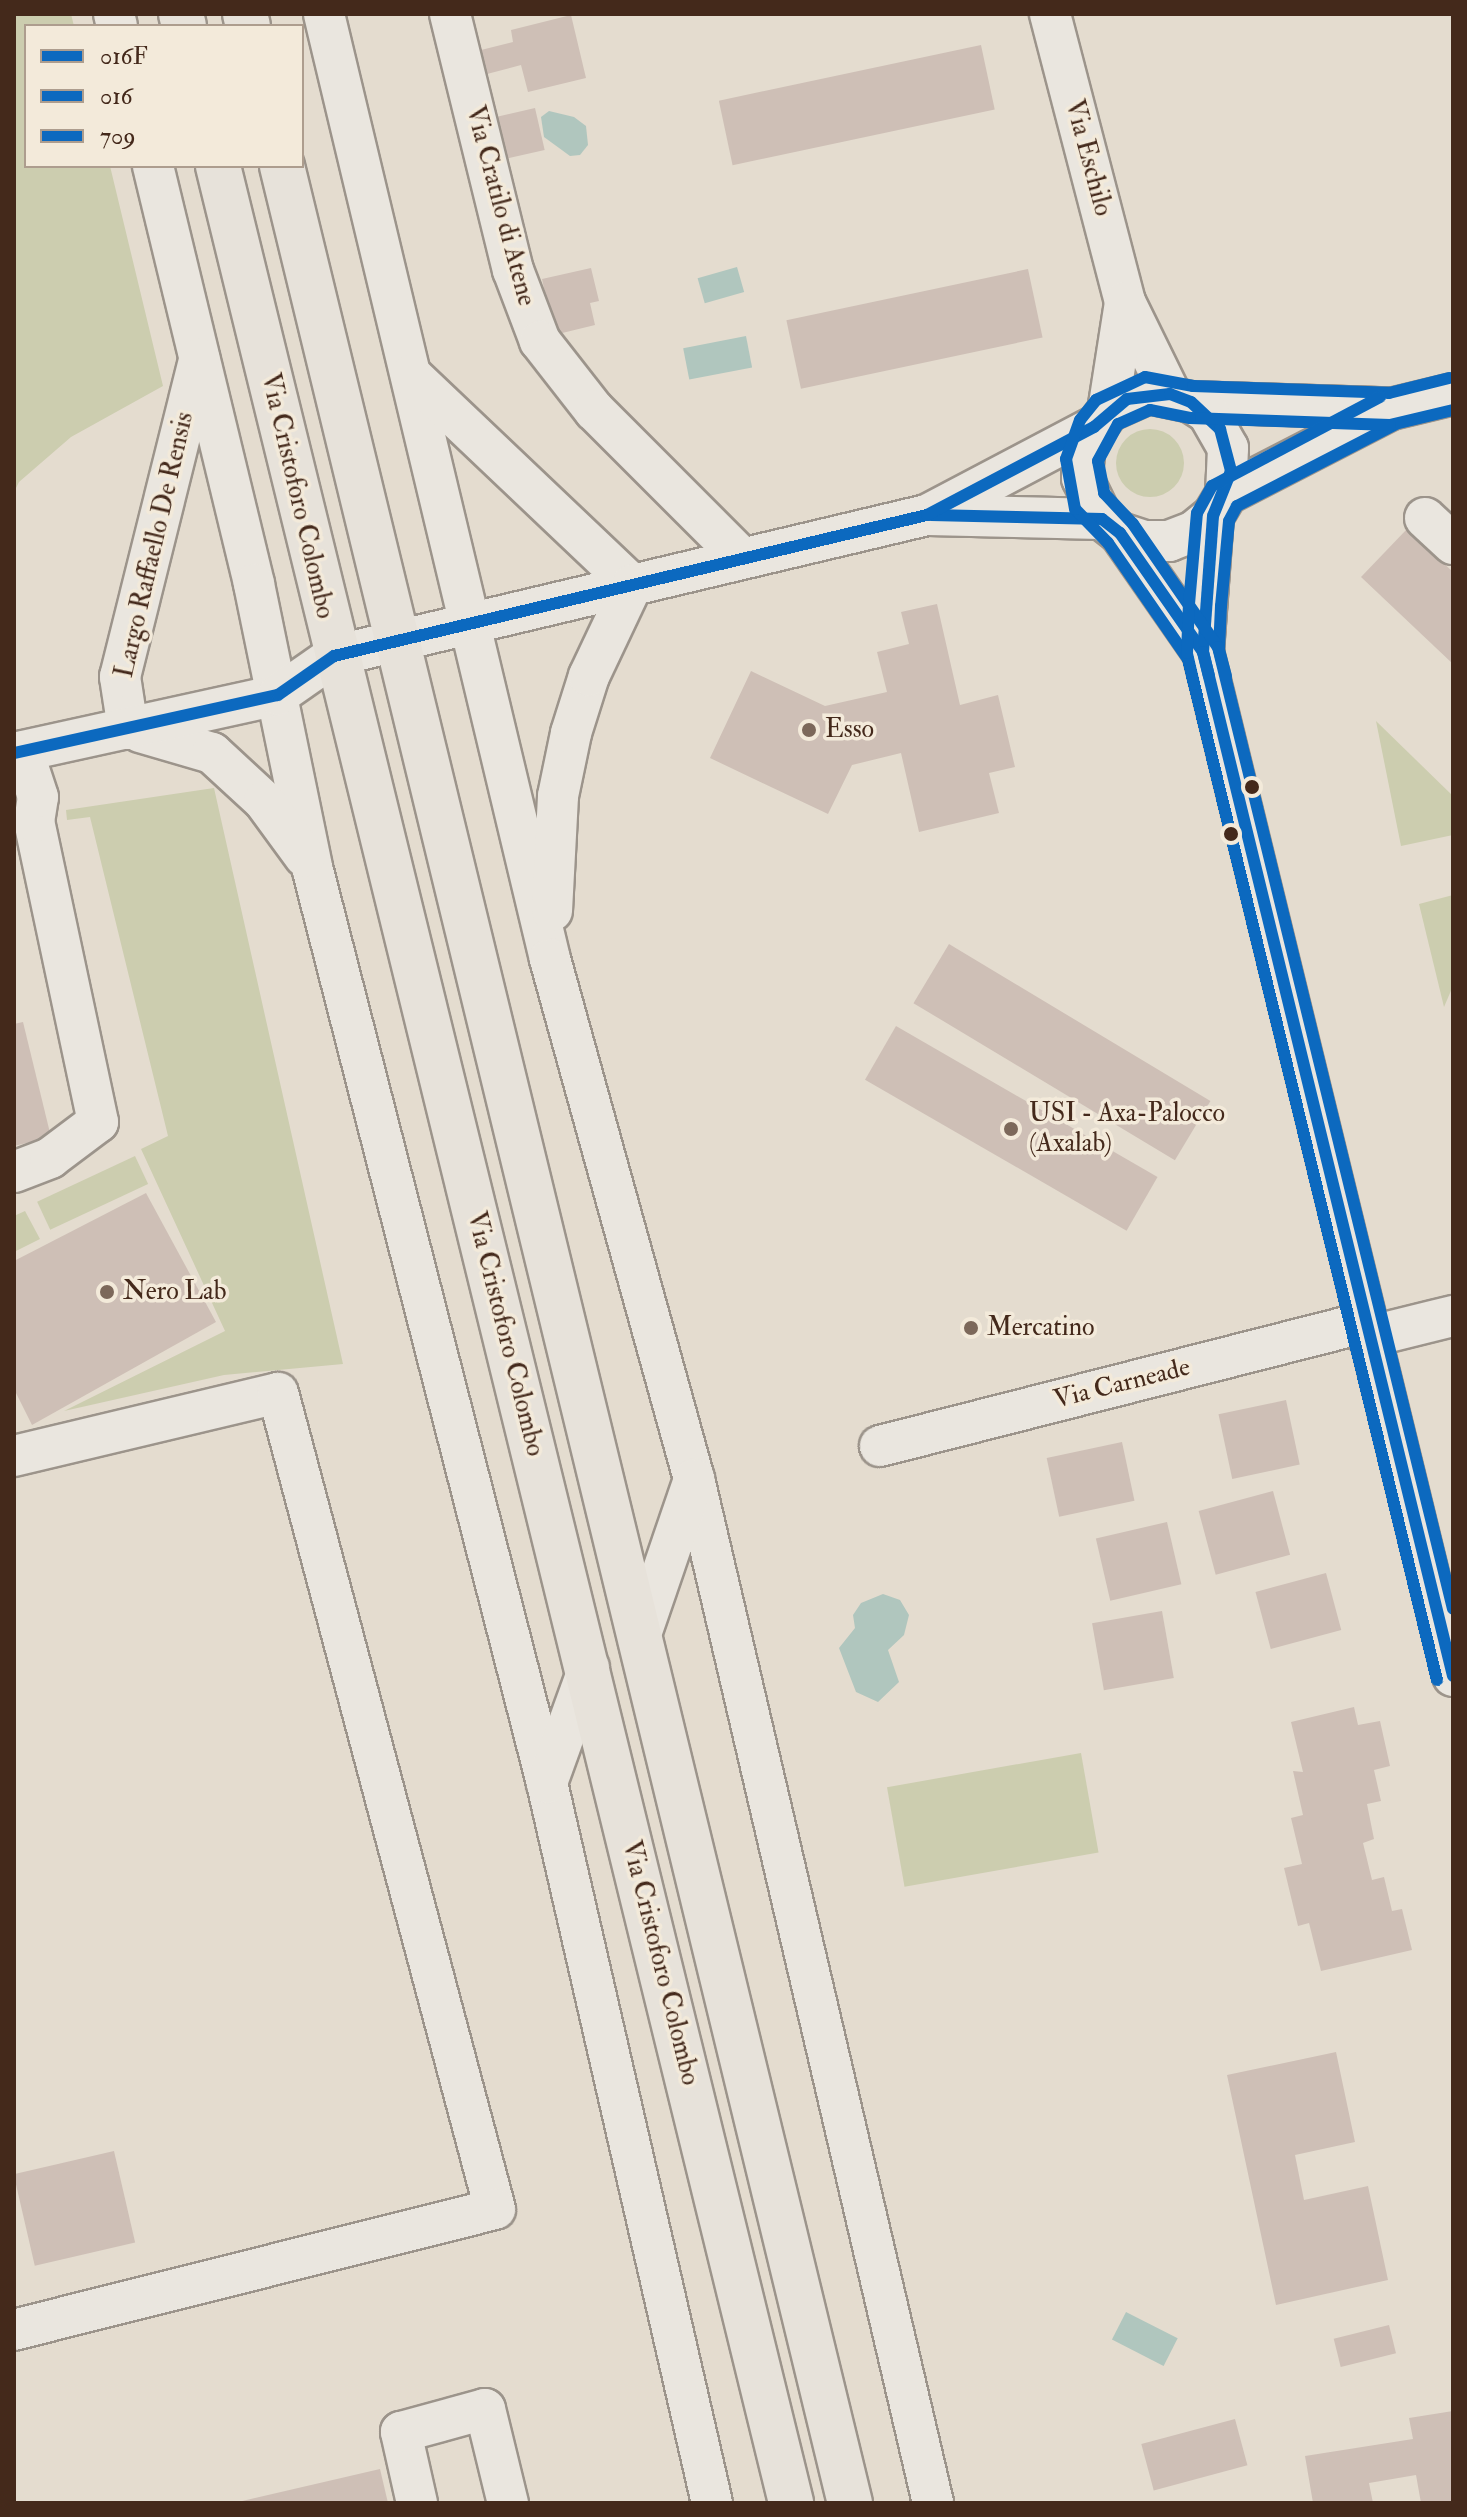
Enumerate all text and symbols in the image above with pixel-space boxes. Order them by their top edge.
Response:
legend [24,24,304,168]
text: 016F [100,41,148,72]
text: 016 [100,81,133,112]
street label: Via Eschilo [1058,96,1118,220]
street label: Via Cratilo di Atene [458,103,542,309]
text: 709 [100,121,136,152]
street label: Via Cristoforo Colombo [254,370,340,622]
street label: Largo Raffaello De Rensis [109,409,201,681]
place label: Esso [825,714,874,746]
marker: Esso [800,721,818,739]
unlabelled marker [1244,779,1260,795]
unlabelled marker [1223,826,1239,842]
place label: USI - Axa-Palocco (Axalab) [1029,1098,1225,1160]
marker: USI - Axa-Palocco (Axalab) [1000,1118,1022,1140]
street label: Via Cristoforo Colombo [460,1209,550,1459]
place label: Nero Lab [123,1276,226,1308]
marker: Nero Lab [98,1283,116,1301]
place label: Mercatino [987,1312,1095,1344]
marker: Mercatino [962,1319,980,1337]
street label: Via Carneade [1051,1352,1193,1416]
street label: Via Cristoforo Colombo [615,1838,705,2088]

